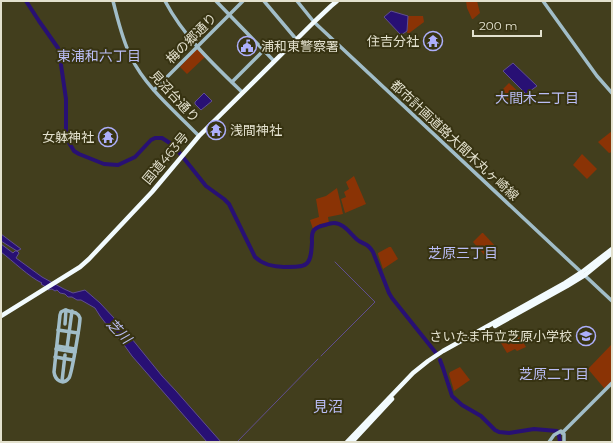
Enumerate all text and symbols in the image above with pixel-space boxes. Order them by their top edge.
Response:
street label: 梅の郷通り [162,9,220,67]
scale bar [473,12,541,38]
text: 200 m [479,18,518,33]
temple icon: 住吉分社 [422,30,444,52]
place label: 住吉分社 [367,33,419,49]
public building icon: 浦和東警察署 [236,35,258,57]
place label: 浦和東警察署 [261,38,339,54]
district label: 東浦和六丁目 [57,47,141,65]
street label: 見沼台通り [147,67,203,125]
street label: 都市計画道路大間木丸ヶ崎線 [388,77,522,203]
district label: 大間木二丁目 [495,89,579,107]
temple icon: 浅間神社 [205,119,227,141]
place label: 浅間神社 [230,122,282,138]
temple icon: 女躰神社 [97,126,119,148]
place label: 女躰神社 [42,129,94,145]
street label: 国道463号 [139,129,191,187]
district label: 芝原三丁目 [428,244,498,262]
water label: 芝川 [103,315,137,349]
school or university icon: さいたま市立芝原小学校 [575,325,597,347]
place label: さいたま市立芝原小学校 [429,328,572,344]
district label: 芝原二丁目 [519,365,589,383]
district label: 見沼 [313,397,343,416]

